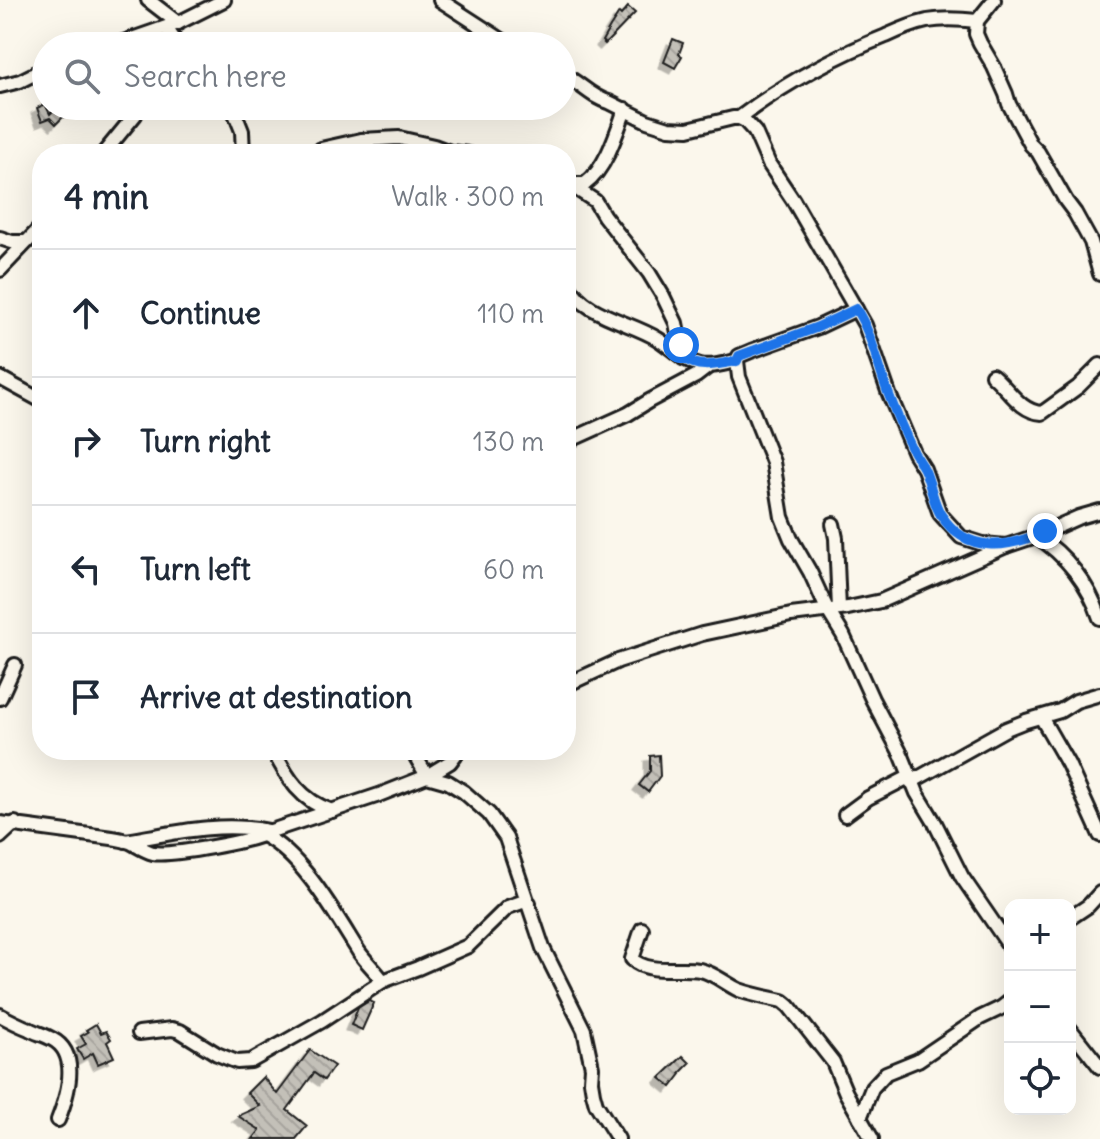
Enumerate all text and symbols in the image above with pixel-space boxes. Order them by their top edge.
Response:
search box [32,32,576,120]
icon: search [60,54,104,98]
text: Search here [124,57,287,95]
text: 4 min [64,175,149,218]
text: Walk · 300 m [391,180,544,213]
icon: ahead [64,291,108,335]
text: Continue [140,294,261,332]
text: 110 m [477,297,544,330]
route start [663,327,699,363]
icon: right [64,419,108,463]
text: Turn right [140,422,271,460]
text: 130 m [473,425,544,458]
route end [1027,513,1063,549]
icon: left [64,547,108,591]
text: Turn left [140,550,251,588]
text: 60 m [483,553,544,586]
icon: arrive [64,675,108,719]
text: Arrive at destination [140,678,412,716]
map controls [1004,899,1076,1115]
button: + [1004,899,1076,971]
button: − [1004,971,1076,1043]
button: locate [1004,1043,1076,1115]

